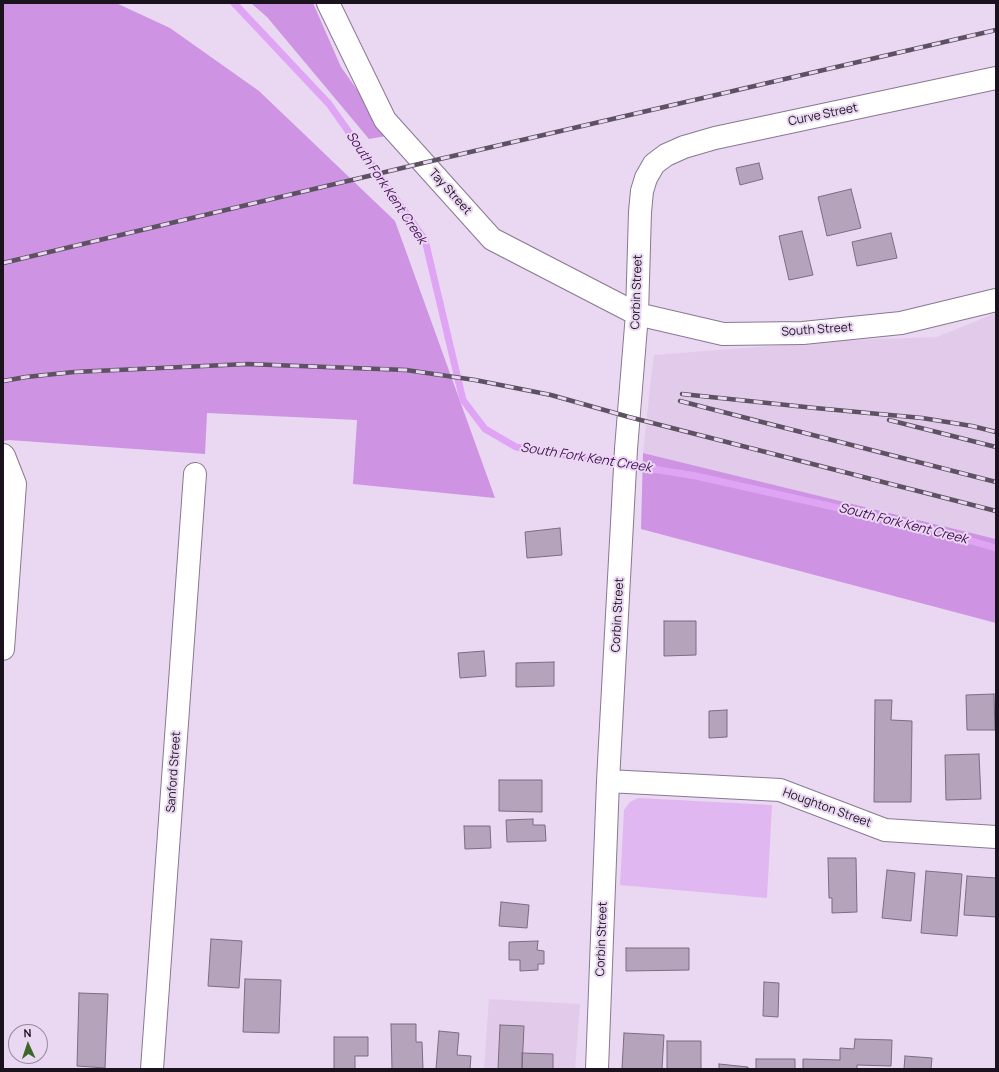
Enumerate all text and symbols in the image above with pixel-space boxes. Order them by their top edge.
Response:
street label: Curve Street [787,101,859,129]
water label: South Fork Kent Creek [343,129,429,247]
street label: Tay Street [426,166,474,218]
street label: Corbin Street [629,254,645,330]
street label: South Street [781,320,853,340]
water label: South Fork Kent Creek [519,440,653,476]
water label: South Fork Kent Creek [837,500,969,548]
street label: Corbin Street [609,577,627,653]
street label: Sanford Street [164,731,184,813]
street label: Houghton Street [781,785,873,831]
street label: Corbin Street [594,901,610,977]
north arrow [8,1024,48,1064]
text: N [23,1025,32,1040]

